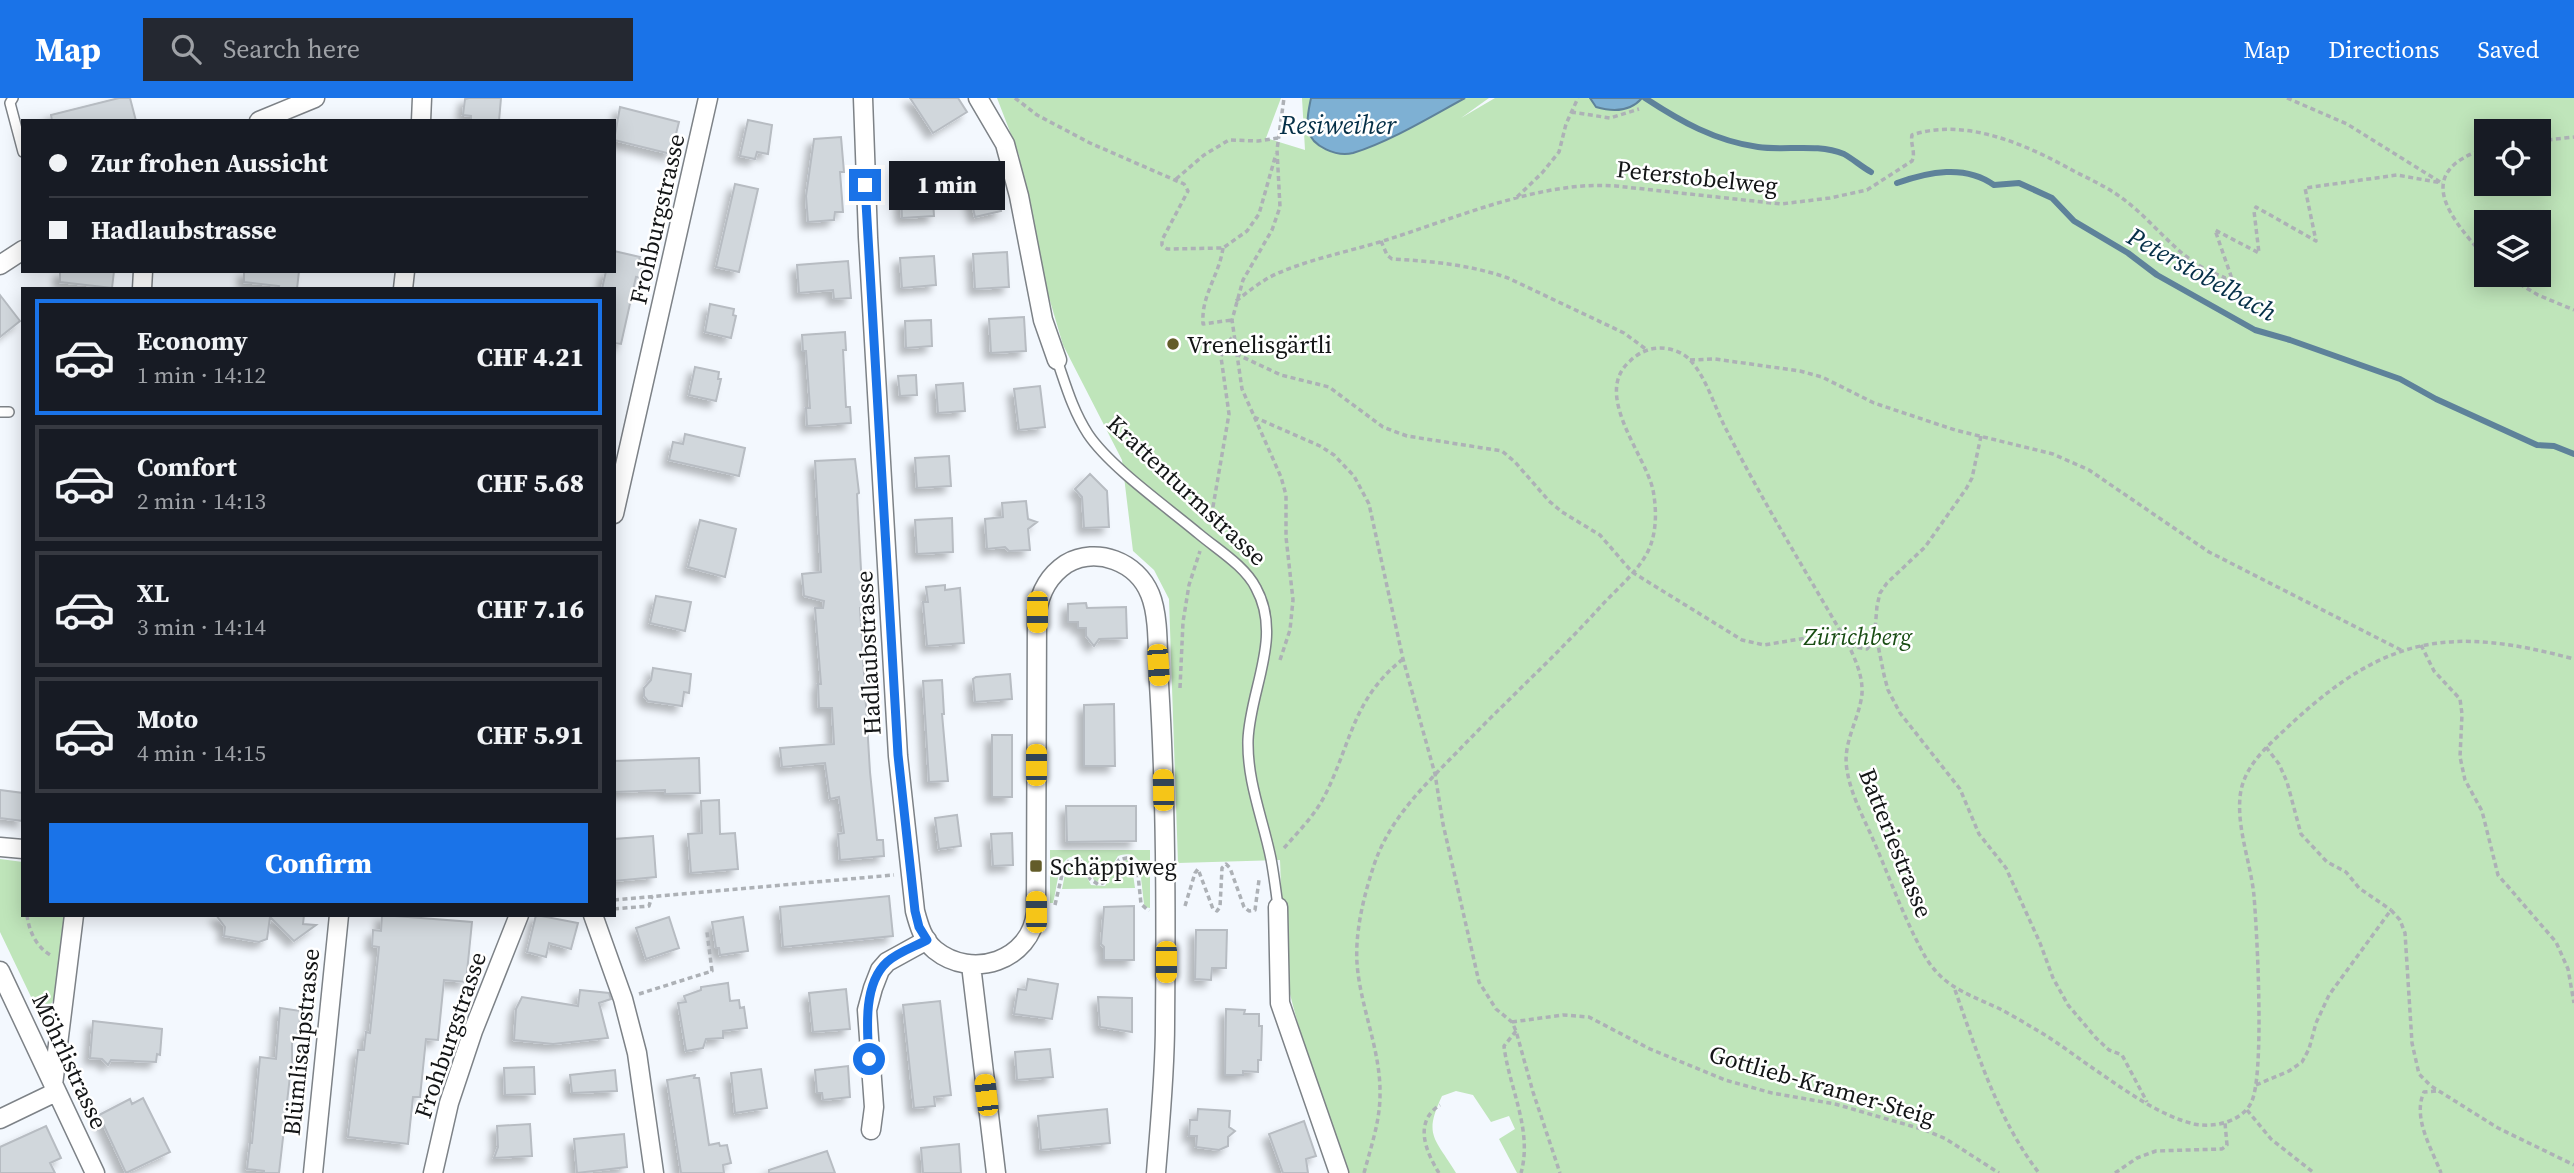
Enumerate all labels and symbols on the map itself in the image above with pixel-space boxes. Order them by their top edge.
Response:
water label: Resiweiher [1279,107,1397,143]
street label: Frohburgstrasse [621,131,693,307]
street label: Peterstobelweg [1615,152,1779,202]
callout: 1 min [890,160,1005,210]
route end [849,169,881,201]
water label: Peterstobelbach [2120,218,2283,330]
place label: Vrenelisgärtli [1187,328,1332,361]
marker: Vrenelisgärtli [1165,336,1181,352]
street label: Krattenturmstrasse [1100,407,1274,573]
street label: Hadlaubstrasse [847,570,889,736]
car [1027,591,1048,633]
park label: Zürichberg [1803,620,1914,653]
car [1147,643,1170,687]
car [1026,744,1047,786]
street label: Batteriestrasse [1851,763,1941,923]
car [1153,769,1174,811]
place label: Schäppiweg [1050,850,1177,883]
marker: Schäppiweg [1028,858,1044,874]
car [1026,891,1047,933]
car [1156,941,1177,983]
street label: Blümlisalpstrasse [275,947,327,1137]
street label: Frohburgstrasse [406,947,494,1123]
street label: Möhrlistrasse [24,988,116,1134]
street label: Gottlieb-Kramer-Steig [1705,1037,1939,1133]
route start [853,1043,885,1075]
car [974,1073,999,1117]

